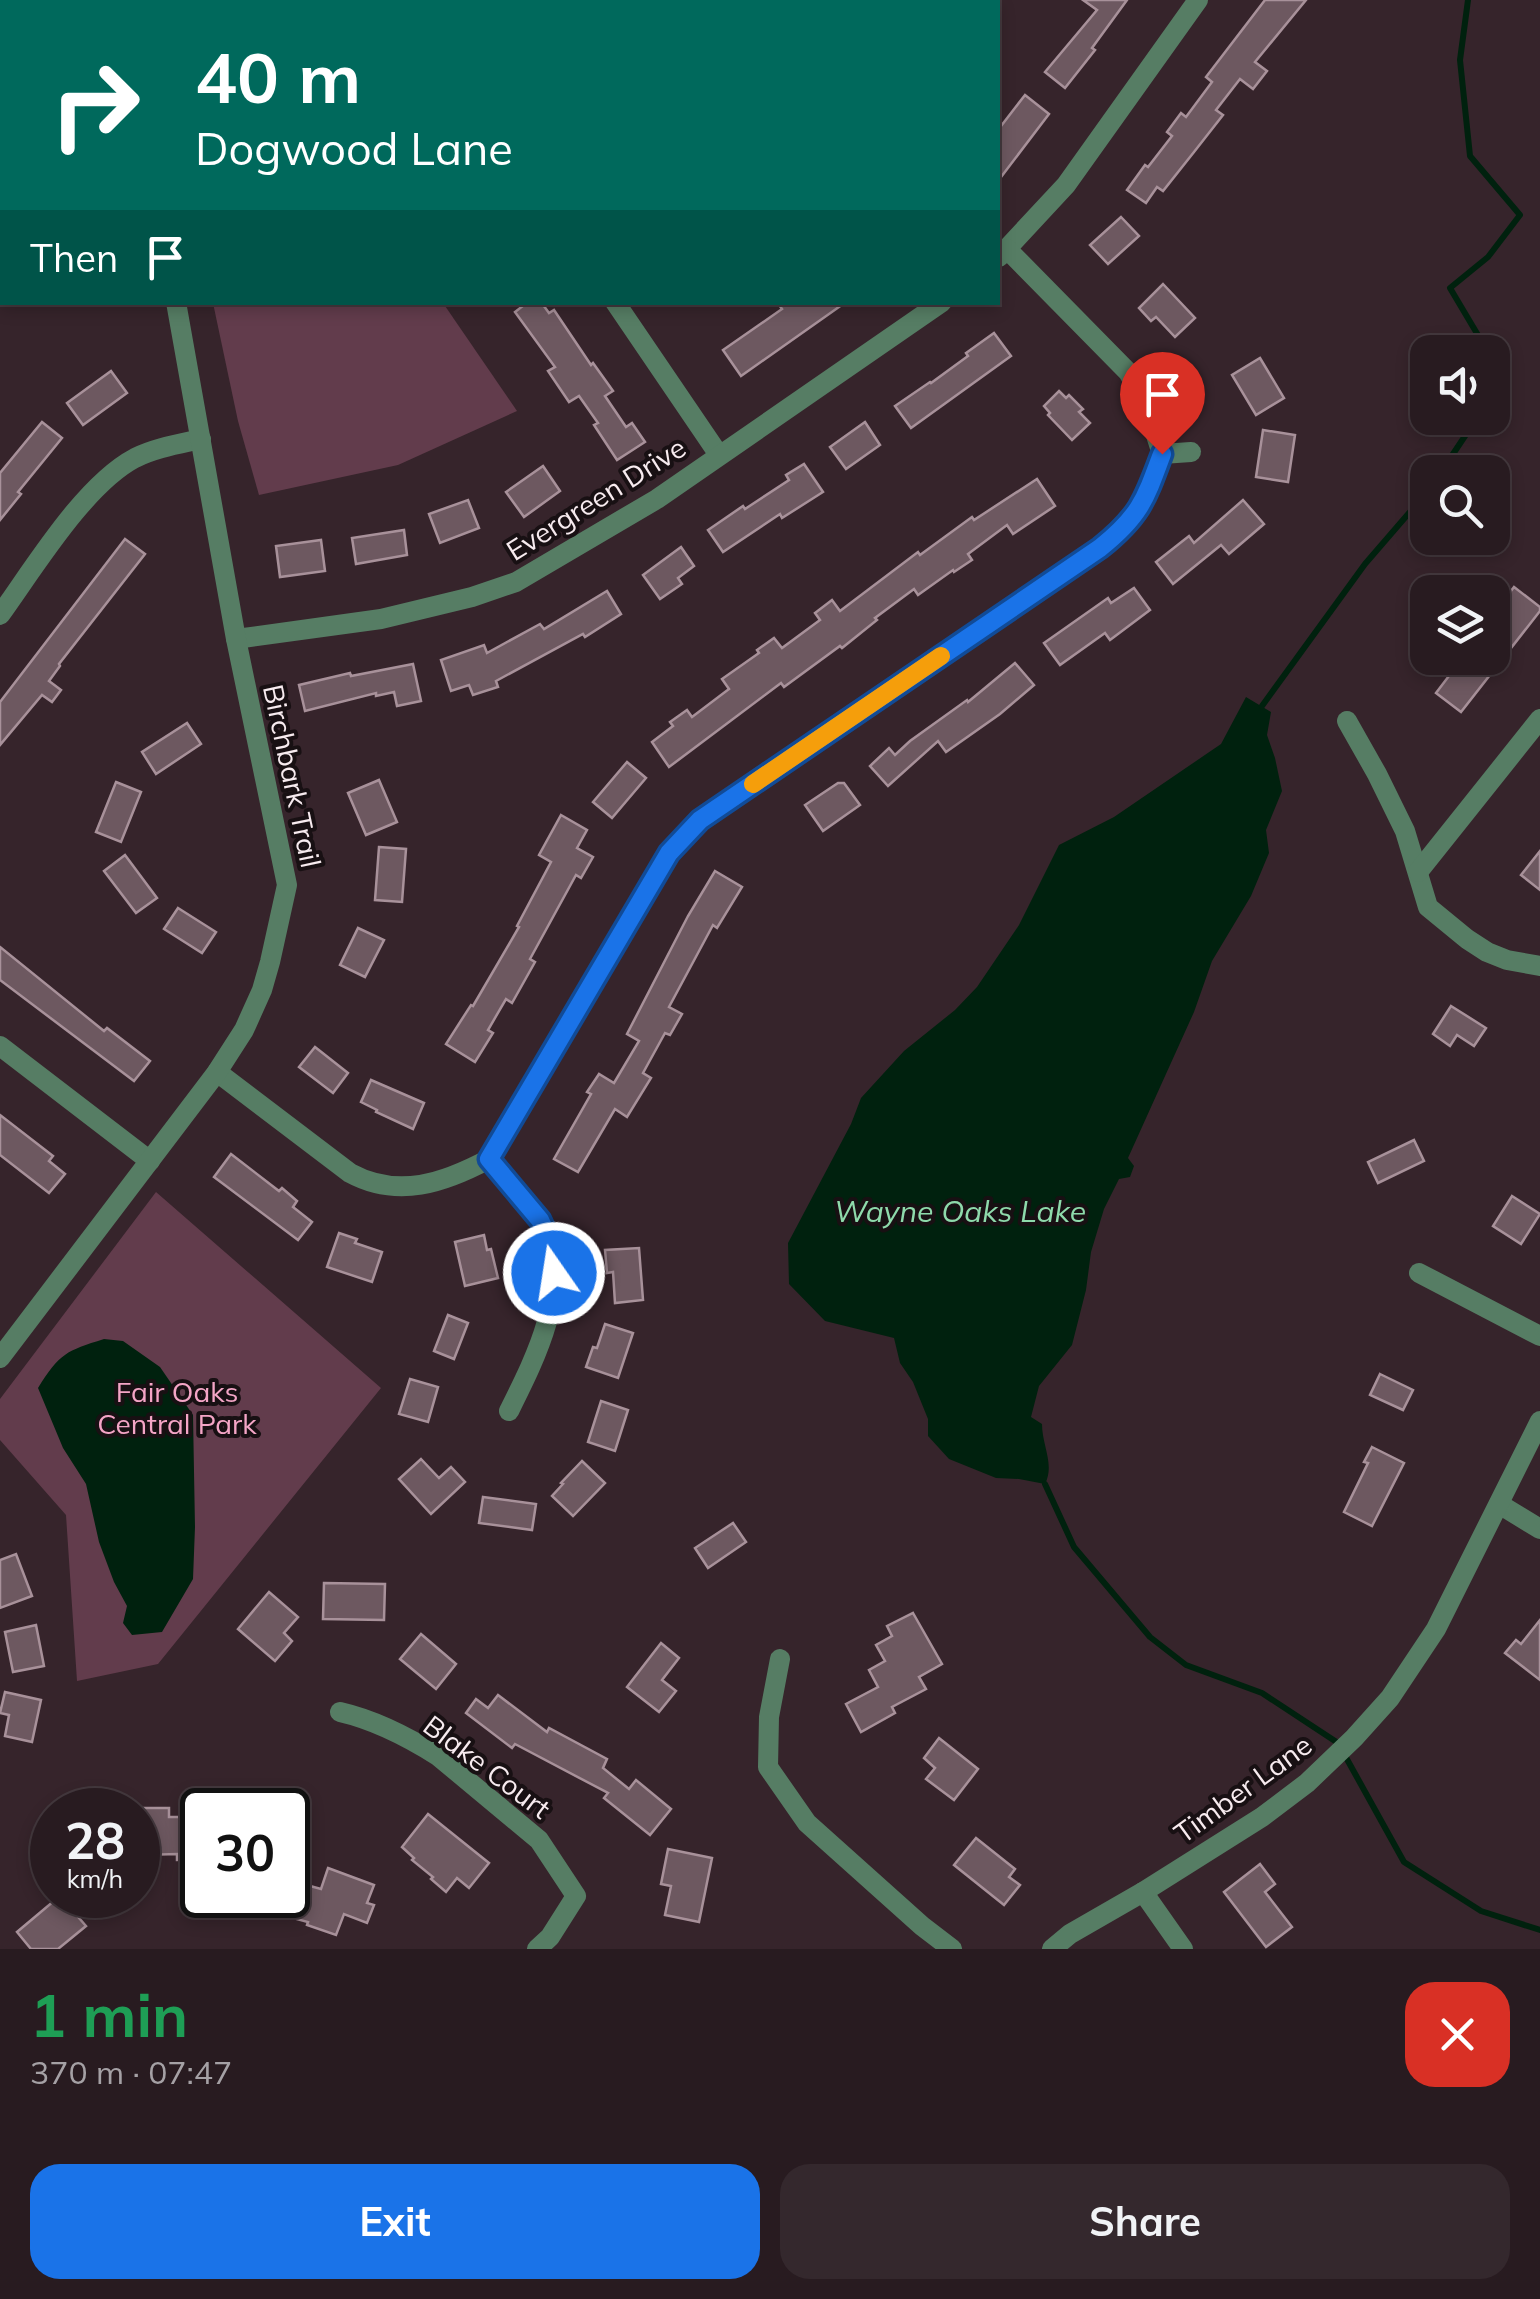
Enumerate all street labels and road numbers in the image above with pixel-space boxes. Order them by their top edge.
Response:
street label: Evergreen Drive [500,429,692,568]
street label: Birchbark Trail [256,681,329,871]
street label: Blake Court [417,1707,558,1826]
street label: Timber Lane [1167,1727,1318,1850]

